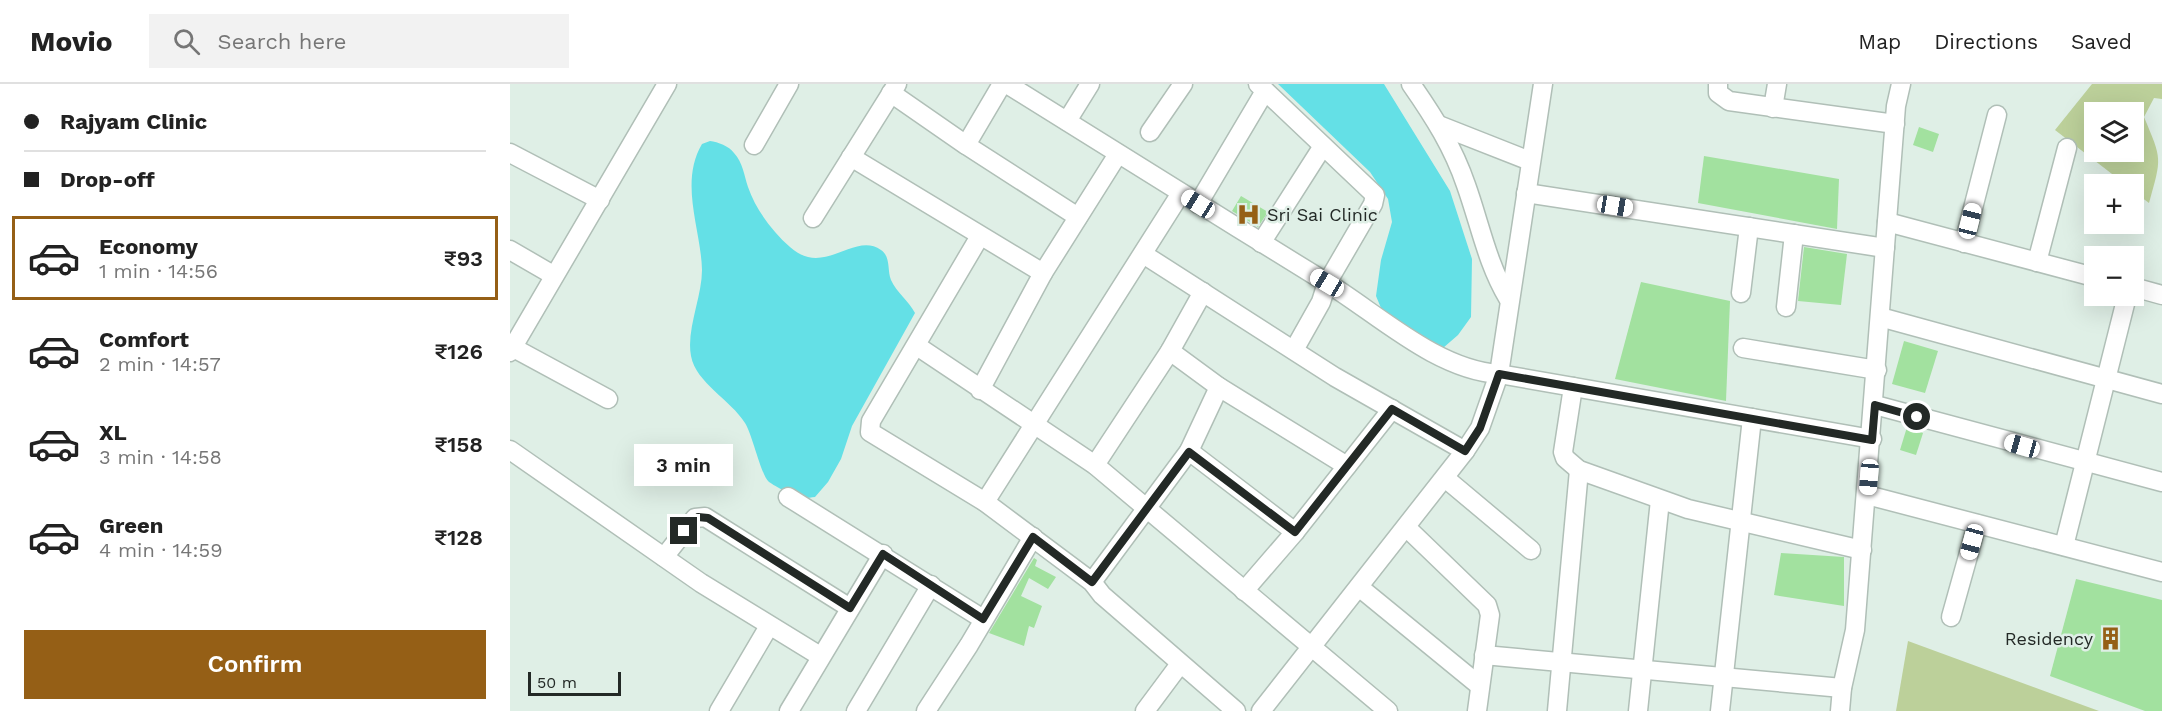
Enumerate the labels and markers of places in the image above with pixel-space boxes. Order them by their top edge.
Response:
hospital icon: Sri Sai Clinic [1236,201,1262,227]
place label: Sri Sai Clinic [1267,204,1378,225]
building icon: Residency [2098,625,2124,651]
place label: Residency [2005,628,2094,649]

